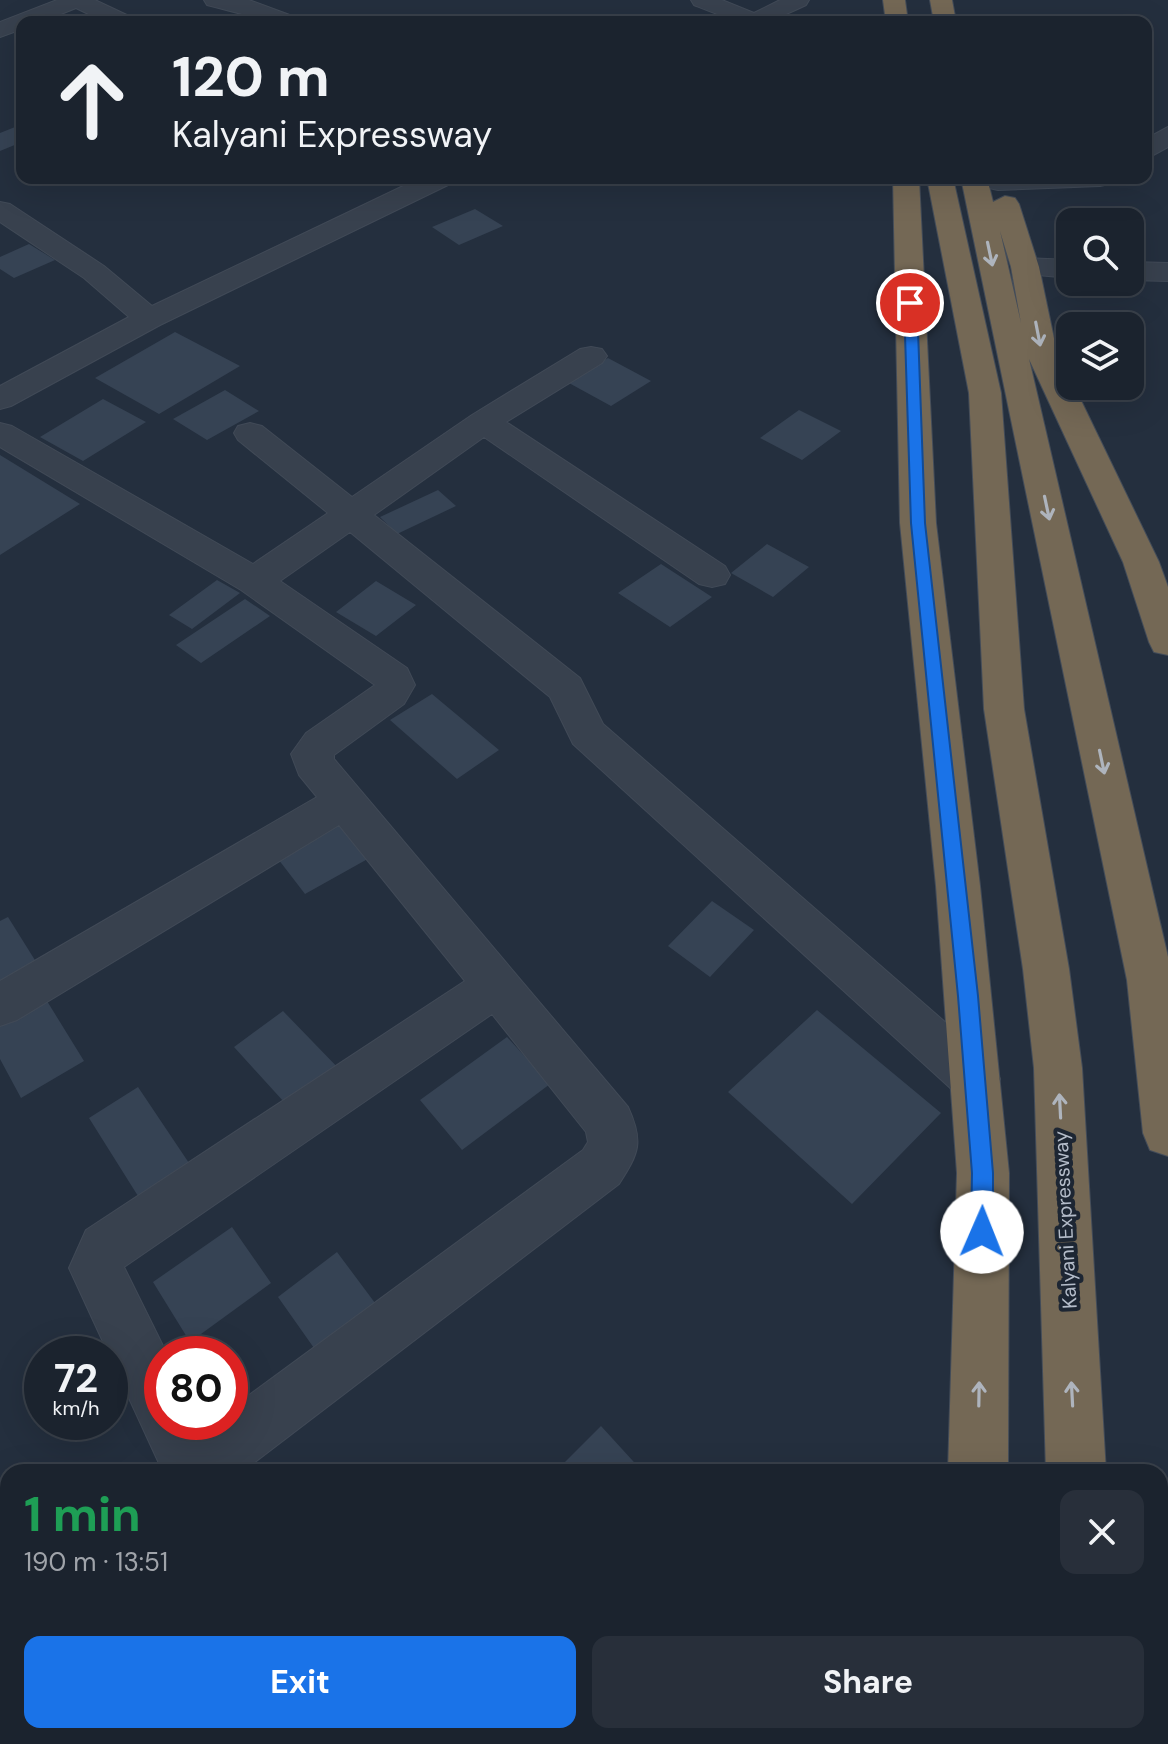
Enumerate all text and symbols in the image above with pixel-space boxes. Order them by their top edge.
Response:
text: 120 m [172,40,330,113]
icon: ahead [40,48,144,152]
text: Kalyani Expressway [172,111,492,158]
map controls [1056,208,1144,400]
button: search [1056,208,1144,296]
one-way arrow [984,241,999,267]
pin [876,269,944,337]
icon: arrive [888,281,932,325]
button: layers [1056,312,1144,400]
one-way arrow [1031,321,1046,347]
one-way arrow [1040,495,1055,521]
one-way arrow [1095,749,1110,774]
one-way arrow [1052,1093,1067,1120]
street label: Kalyani Expressway [1047,1130,1083,1310]
position arrow [940,1190,1024,1274]
speed limit sign: 80 [144,1336,248,1440]
text: 72 [54,1352,98,1404]
one-way arrow [971,1381,987,1408]
one-way arrow [1065,1381,1080,1408]
text: km/h [52,1395,100,1421]
text: 1 min [24,1483,141,1546]
button: close [1060,1490,1144,1574]
text: 190 m · 13:51 [24,1545,168,1579]
button: Exit [24,1636,576,1728]
button: Share [592,1636,1144,1728]

